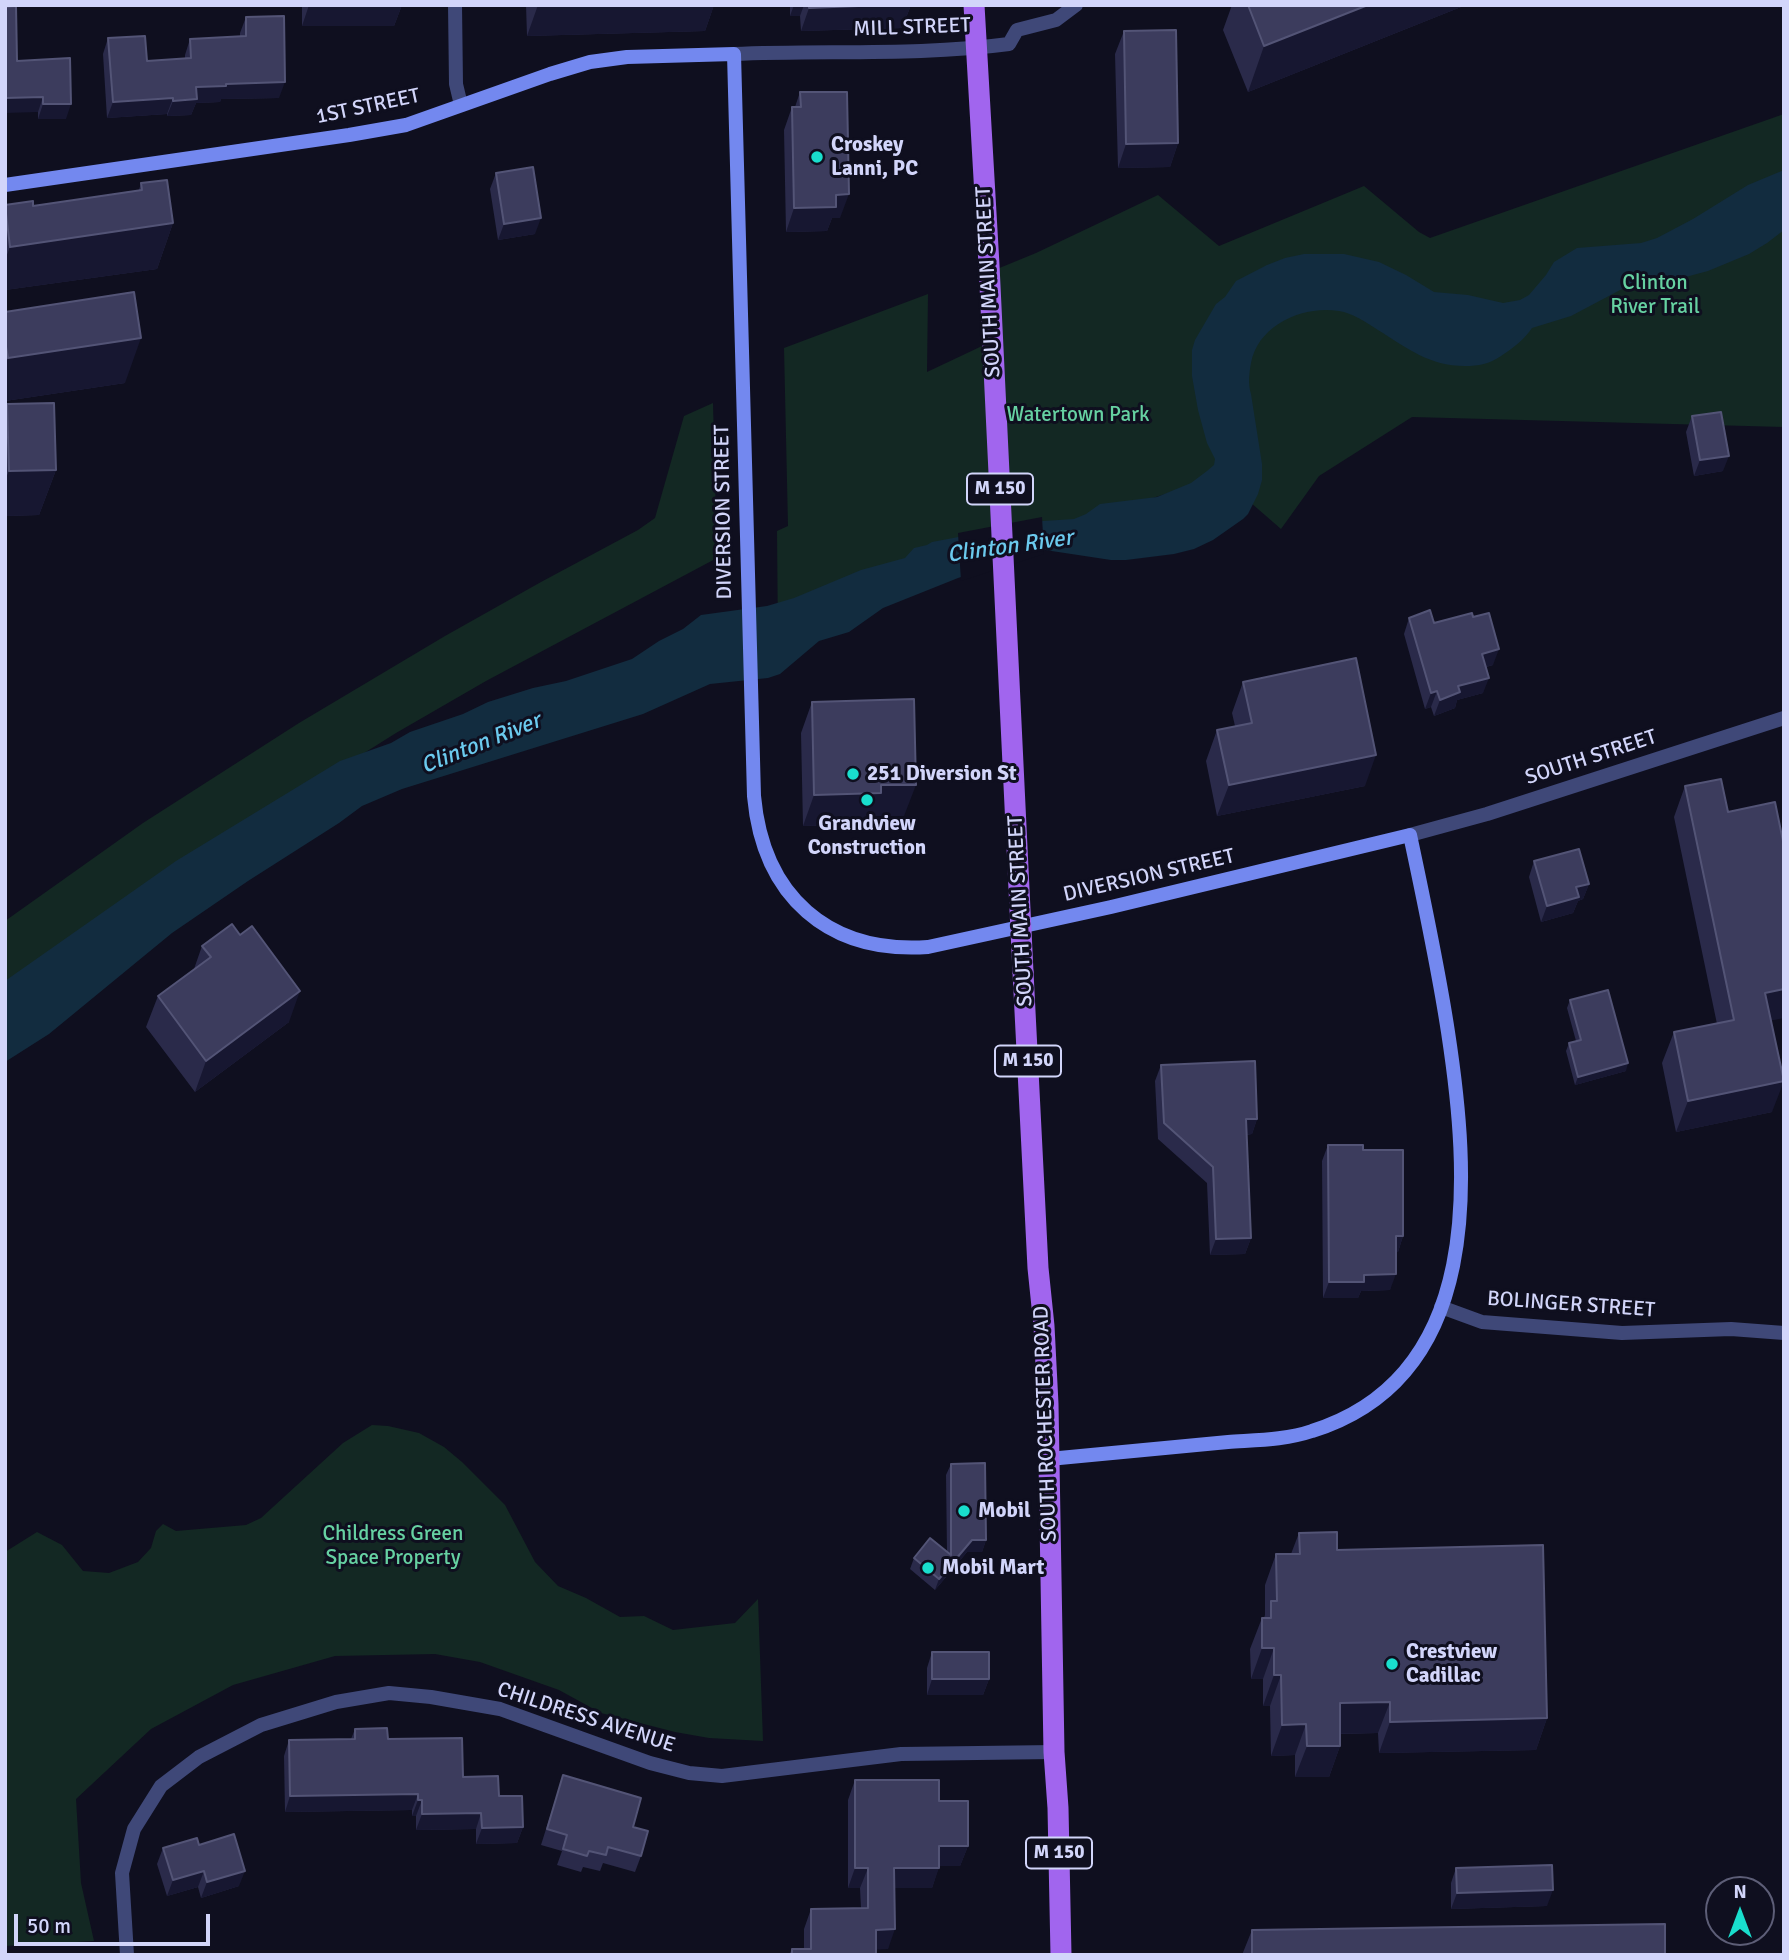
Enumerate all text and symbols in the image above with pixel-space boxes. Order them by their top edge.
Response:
street label: MILL STREET [853,13,971,43]
street label: 1ST STREET [314,84,422,130]
place label: Croskey Lanni, PC [831,132,918,182]
marker: Croskey Lanni, PC [809,149,825,165]
street label: SOUTH MAIN STREET [971,186,1007,378]
park label: Clinton River Trail [1610,270,1700,320]
park label: Watertown Park [1007,402,1149,428]
street label: DIVERSION STREET [710,424,738,600]
road number: M 150 [967,474,1033,504]
water label: Clinton River [945,525,1075,569]
water label: Clinton River [417,707,545,781]
street label: SOUTH STREET [1522,725,1660,791]
place label: 251 Diversion St [867,761,1017,787]
marker: 251 Diversion St [845,766,861,782]
marker: Grandview Construction [859,792,875,808]
place label: Grandview Construction [808,811,926,861]
street label: SOUTH MAIN STREET [1003,815,1039,1007]
street label: DIVERSION STREET [1061,844,1237,908]
road number: M 150 [995,1046,1061,1077]
street label: BOLINGER STREET [1486,1287,1656,1323]
street label: SOUTH ROCHESTER ROAD [1029,1306,1063,1542]
place label: Mobil [978,1498,1031,1524]
marker: Mobil [956,1503,972,1519]
park label: Childress Green Space Property [322,1521,464,1571]
place label: Mobil Mart [942,1555,1044,1581]
marker: Mobil Mart [920,1560,936,1576]
place label: Crestview Cadillac [1406,1639,1497,1689]
marker: Crestview Cadillac [1384,1656,1400,1672]
street label: CHILDRESS AVENUE [494,1677,678,1759]
road number: M 150 [1026,1838,1092,1868]
north arrow [1705,1876,1775,1946]
text: N [1733,1880,1747,1904]
scale bar [18,1900,214,1944]
text: 50 m [27,1913,71,1939]

